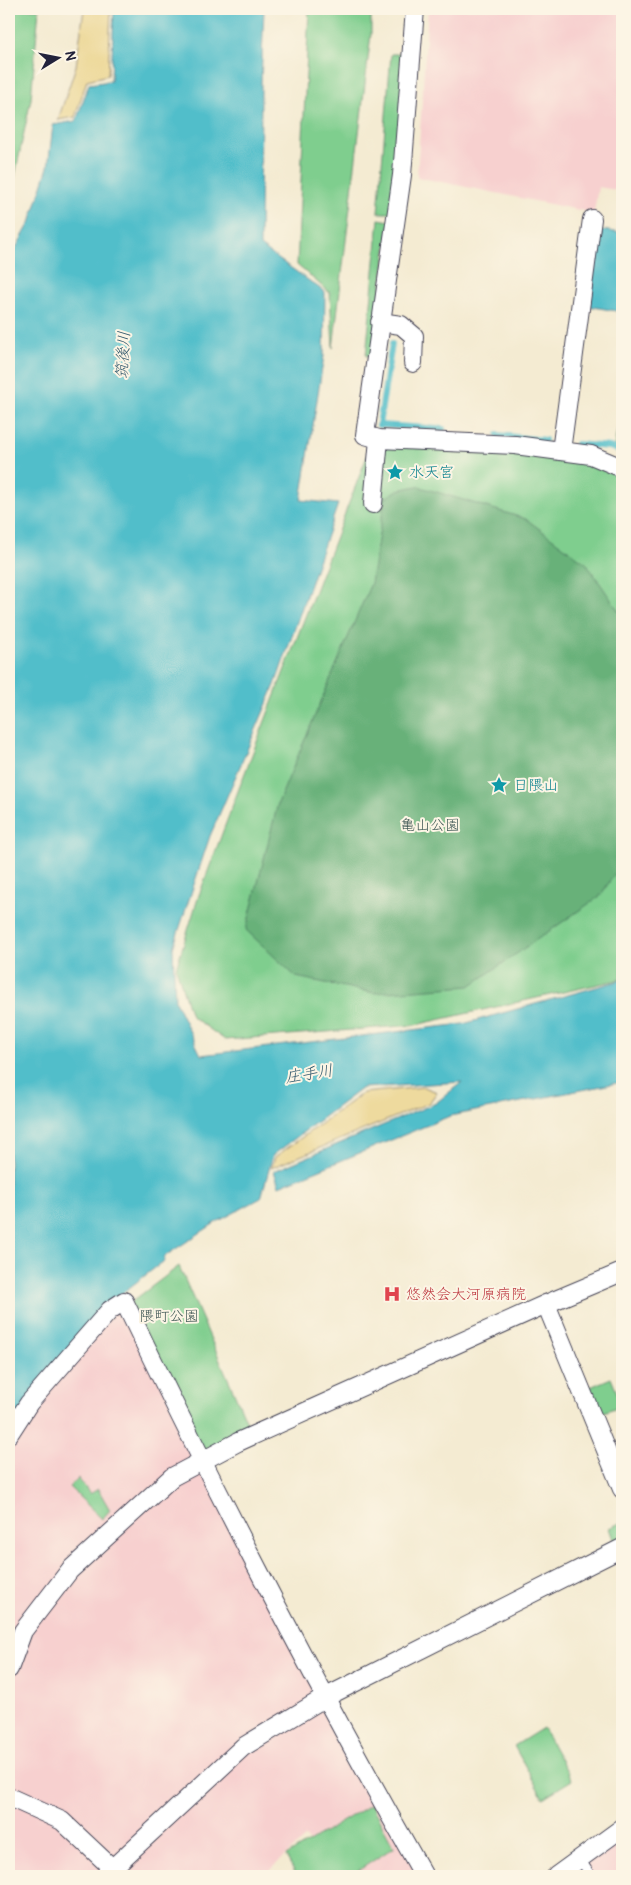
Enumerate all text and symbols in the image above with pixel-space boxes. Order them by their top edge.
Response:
north arrow [32,32,82,82]
text: N [61,50,80,62]
water label: 筑後川 [112,331,134,379]
place icon: 水天宮 [385,462,405,482]
place label: 水天宮 [409,463,454,482]
place icon: 日隈山 [489,775,509,795]
place label: 日隈山 [513,776,558,795]
park label: 亀山公園 [400,816,460,835]
water label: 庄手川 [284,1060,334,1088]
hospital icon: 悠然会大河原病院 [382,1284,402,1304]
place label: 悠然会大河原病院 [406,1285,526,1304]
park label: 隈町公園 [139,1307,199,1326]

